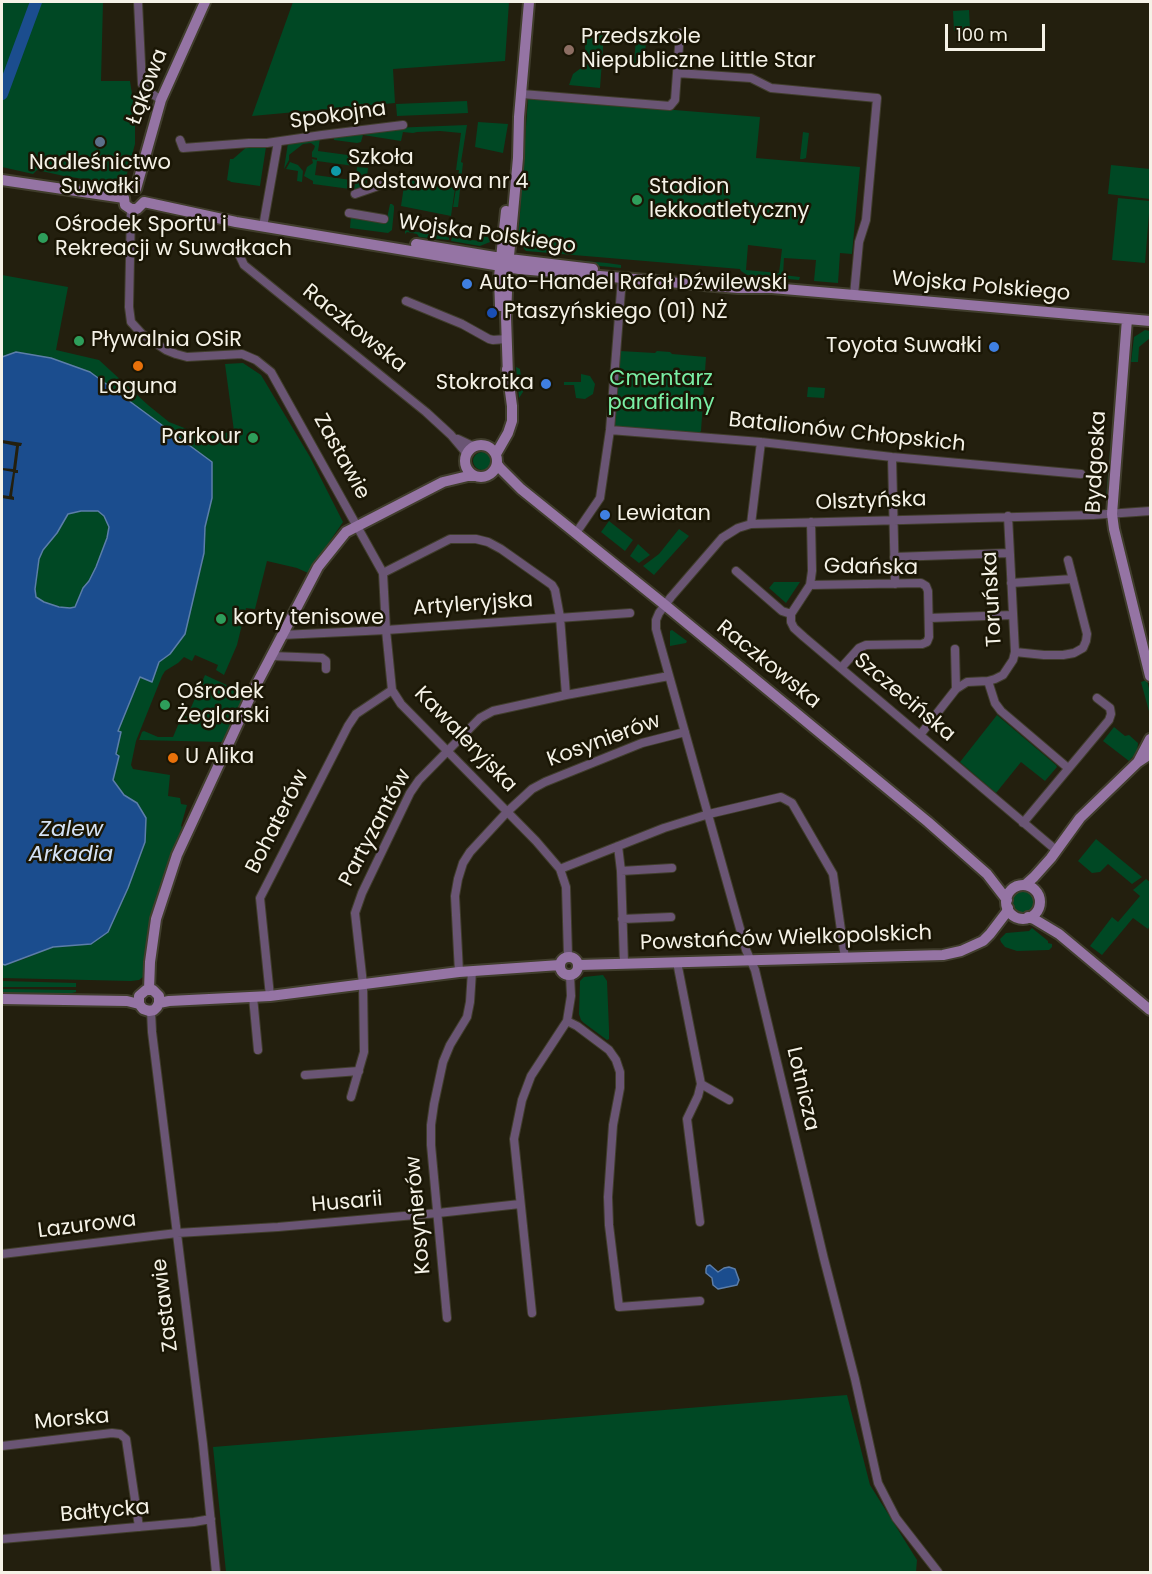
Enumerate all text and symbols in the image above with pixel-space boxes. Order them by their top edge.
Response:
scale bar [948,12,1048,50]
text: 100 m [956,22,1008,47]
place label: Przedszkole Niepubliczne Little Star [581,25,816,75]
marker: Przedszkole Niepubliczne Little Star [562,43,576,57]
street label: Łąkowa [122,46,174,128]
street label: Spokojna [288,97,388,135]
marker: Nadleśnictwo Suwałki [93,135,107,149]
place label: Szkoła Podstawowa nr 4 [348,146,528,196]
place label: Nadleśnictwo Suwałki [29,151,171,201]
marker: Szkoła Podstawowa nr 4 [329,164,343,178]
place label: Stadion lekkoatletyczny [649,175,809,225]
marker: Stadion lekkoatletyczny [630,193,644,207]
street label: Wojska Polskiego [397,210,577,260]
place label: Ośrodek Sportu i Rekreacji w Suwałkach [55,213,292,263]
marker: Ośrodek Sportu i Rekreacji w Suwałkach [36,231,50,245]
street label: Wojska Polskiego [891,267,1071,307]
place label: Auto-Handel Rafał Dźwilewski [479,271,787,297]
marker: Auto-Handel Rafał Dźwilewski [460,277,474,291]
street label: Raczkowska [297,279,411,379]
place label: Ptaszyńskiego (01) NŻ [504,300,728,326]
marker: Ptaszyńskiego (01) NŻ [485,306,499,320]
place label: Pływalnia OSiR [91,328,242,354]
marker: Pływalnia OSiR [72,334,86,348]
place label: Toyota Suwałki [826,334,982,360]
marker: Toyota Suwałki [987,340,1001,354]
marker: Laguna [131,359,145,373]
park label: Cmentarz parafialny [607,367,715,417]
place label: Stokrotka [436,371,534,397]
place label: Laguna [99,375,177,401]
marker: Stokrotka [539,377,553,391]
street label: Batalionów Chłopskich [727,408,967,458]
street label: Zastawie [307,410,375,504]
street label: Bydgoska [1082,410,1112,514]
place label: Parkour [161,425,241,451]
marker: Parkour [246,431,260,445]
street label: Olsztyńska [815,487,927,517]
place label: Lewiatan [617,502,711,528]
marker: Lewiatan [598,508,612,522]
street label: Toruńska [978,551,1008,647]
street label: Gdańska [824,555,918,581]
street label: Artyleryjska [412,588,534,622]
place label: korty tenisowe [233,606,384,632]
marker: korty tenisowe [214,612,228,626]
street label: Raczkowska [711,615,825,715]
street label: Szczecińska [848,648,960,748]
place label: Ośrodek Żeglarski [177,680,270,730]
street label: Kawaleryjska [408,682,522,798]
marker: Ośrodek Żeglarski [158,698,172,712]
street label: Kosynierów [544,709,664,773]
place label: U Alika [185,745,254,771]
marker: U Alika [166,751,180,765]
street label: Partyzantów [335,765,417,891]
street label: Bohaterów [241,766,315,878]
water label: Zalew Arkadia [29,817,113,868]
street label: Powstańców Wielkopolskich [640,921,932,957]
street label: Lotnicza [780,1045,824,1133]
street label: Kosynierów [401,1155,437,1275]
street label: Husarii [310,1187,384,1219]
street label: Lazurowa [36,1207,138,1245]
street label: Zastawie [148,1257,184,1353]
street label: Morska [33,1404,111,1436]
street label: Bałtycka [59,1496,151,1528]

